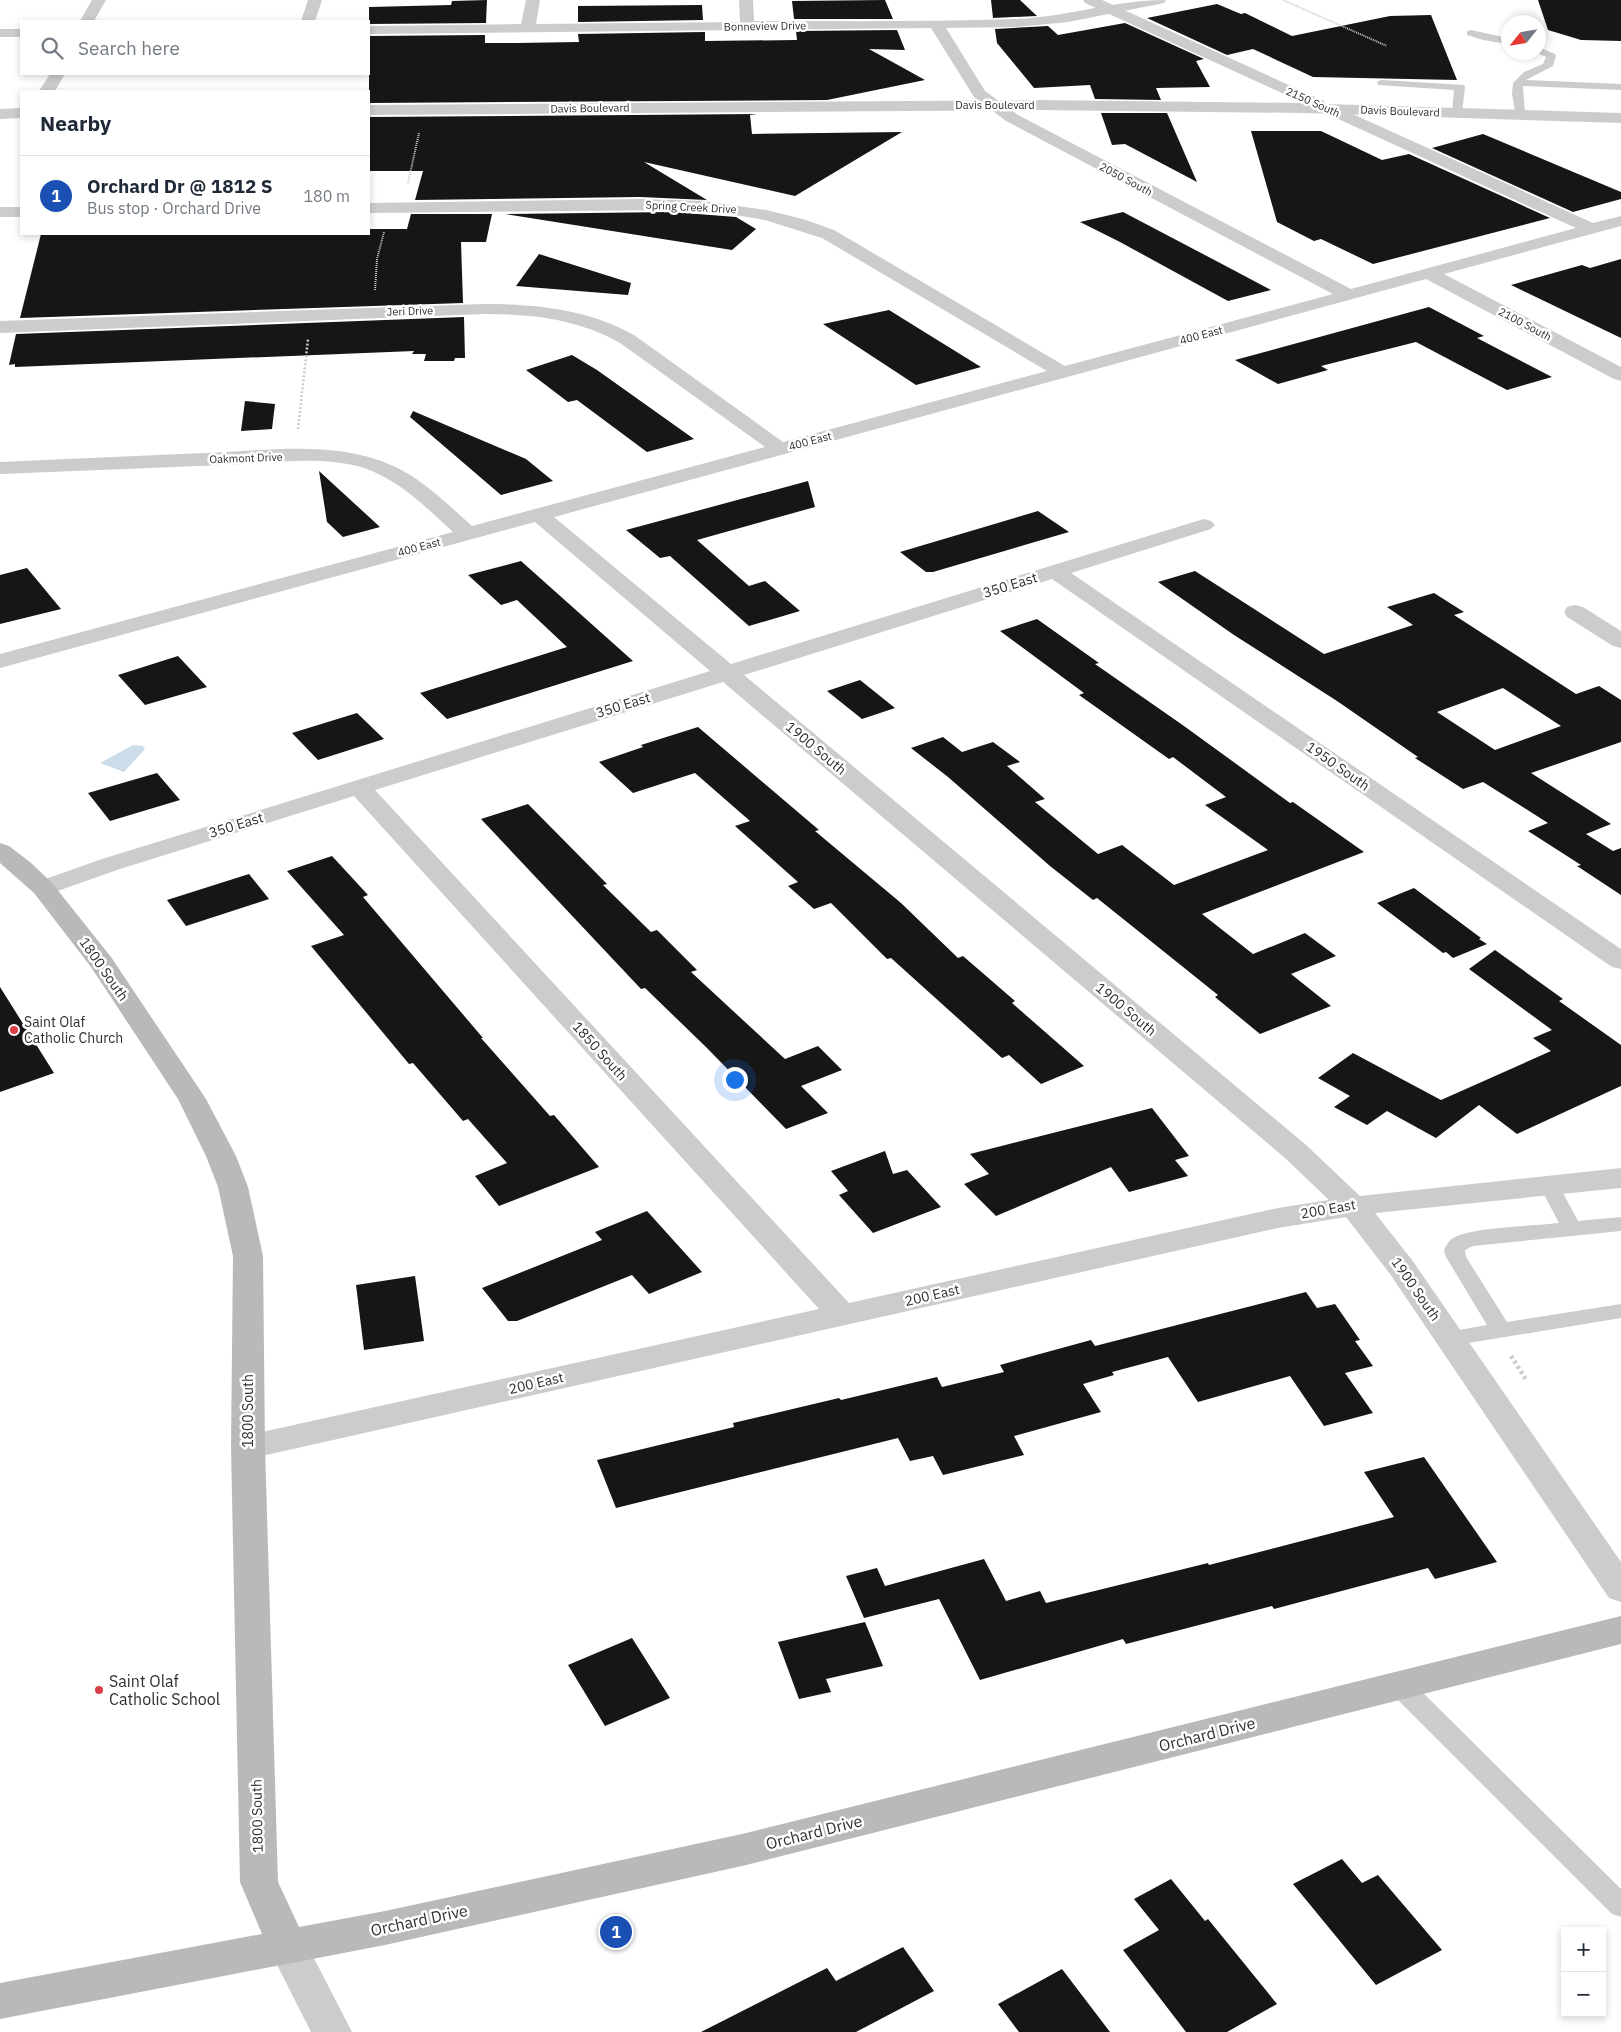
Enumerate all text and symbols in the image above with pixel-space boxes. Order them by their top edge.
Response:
north arrow [1501,15,1546,60]
street label: Bonneview Drive [724,18,806,34]
search box [20,20,370,75]
icon: search [38,34,66,62]
text: Search here [78,36,180,60]
street label: 2150 South [1284,84,1342,120]
street label: Davis Boulevard [955,98,1035,112]
street label: Davis Boulevard [550,100,630,116]
street label: Davis Boulevard [1360,103,1440,119]
text: Nearby [40,109,111,137]
street label: 2050 South [1097,159,1155,199]
text: Orchard Dr @ 1812 S [87,174,273,198]
text: 1 [51,186,61,206]
text: 180 m [303,186,350,206]
text: Bus stop · Orchard Drive [87,198,261,218]
street label: Spring Creek Drive [645,198,737,216]
street label: Jeri Drive [386,303,434,319]
street label: 2100 South [1496,304,1554,344]
street label: 400 East [1178,323,1224,347]
street label: 400 East [787,429,833,453]
street label: Oakmont Drive [209,450,283,466]
street label: 400 East [396,535,442,559]
street label: 350 East [981,568,1039,602]
street label: 350 East [594,688,652,722]
street label: 1900 South [782,717,850,779]
street label: 1950 South [1303,737,1373,795]
street label: 350 East [207,808,265,842]
street label: 1800 South [75,934,133,1004]
street label: 1900 South [1092,978,1160,1040]
place label: Saint Olaf Catholic Church [24,1013,123,1047]
street label: 1850 South [569,1018,631,1084]
marker: Saint Olaf Catholic Church [8,1024,20,1036]
your location [722,1067,748,1093]
street label: 200 East [1299,1195,1357,1223]
street label: 1900 South [1387,1254,1445,1324]
street label: 200 East [903,1280,961,1310]
street label: 200 East [507,1368,565,1398]
street label: 1800 South [239,1374,257,1448]
place label: Saint Olaf Catholic School [109,1671,220,1709]
marker: Saint Olaf Catholic School [93,1684,105,1696]
street label: Orchard Drive [1157,1712,1258,1756]
street label: 1800 South [247,1779,267,1853]
street label: Orchard Drive [764,1810,865,1854]
street label: Orchard Drive [369,1900,470,1940]
pin: 1 [600,1913,632,1951]
map controls [1561,1927,1606,2017]
button: + [1561,1927,1606,1972]
button: − [1561,1972,1606,2017]

